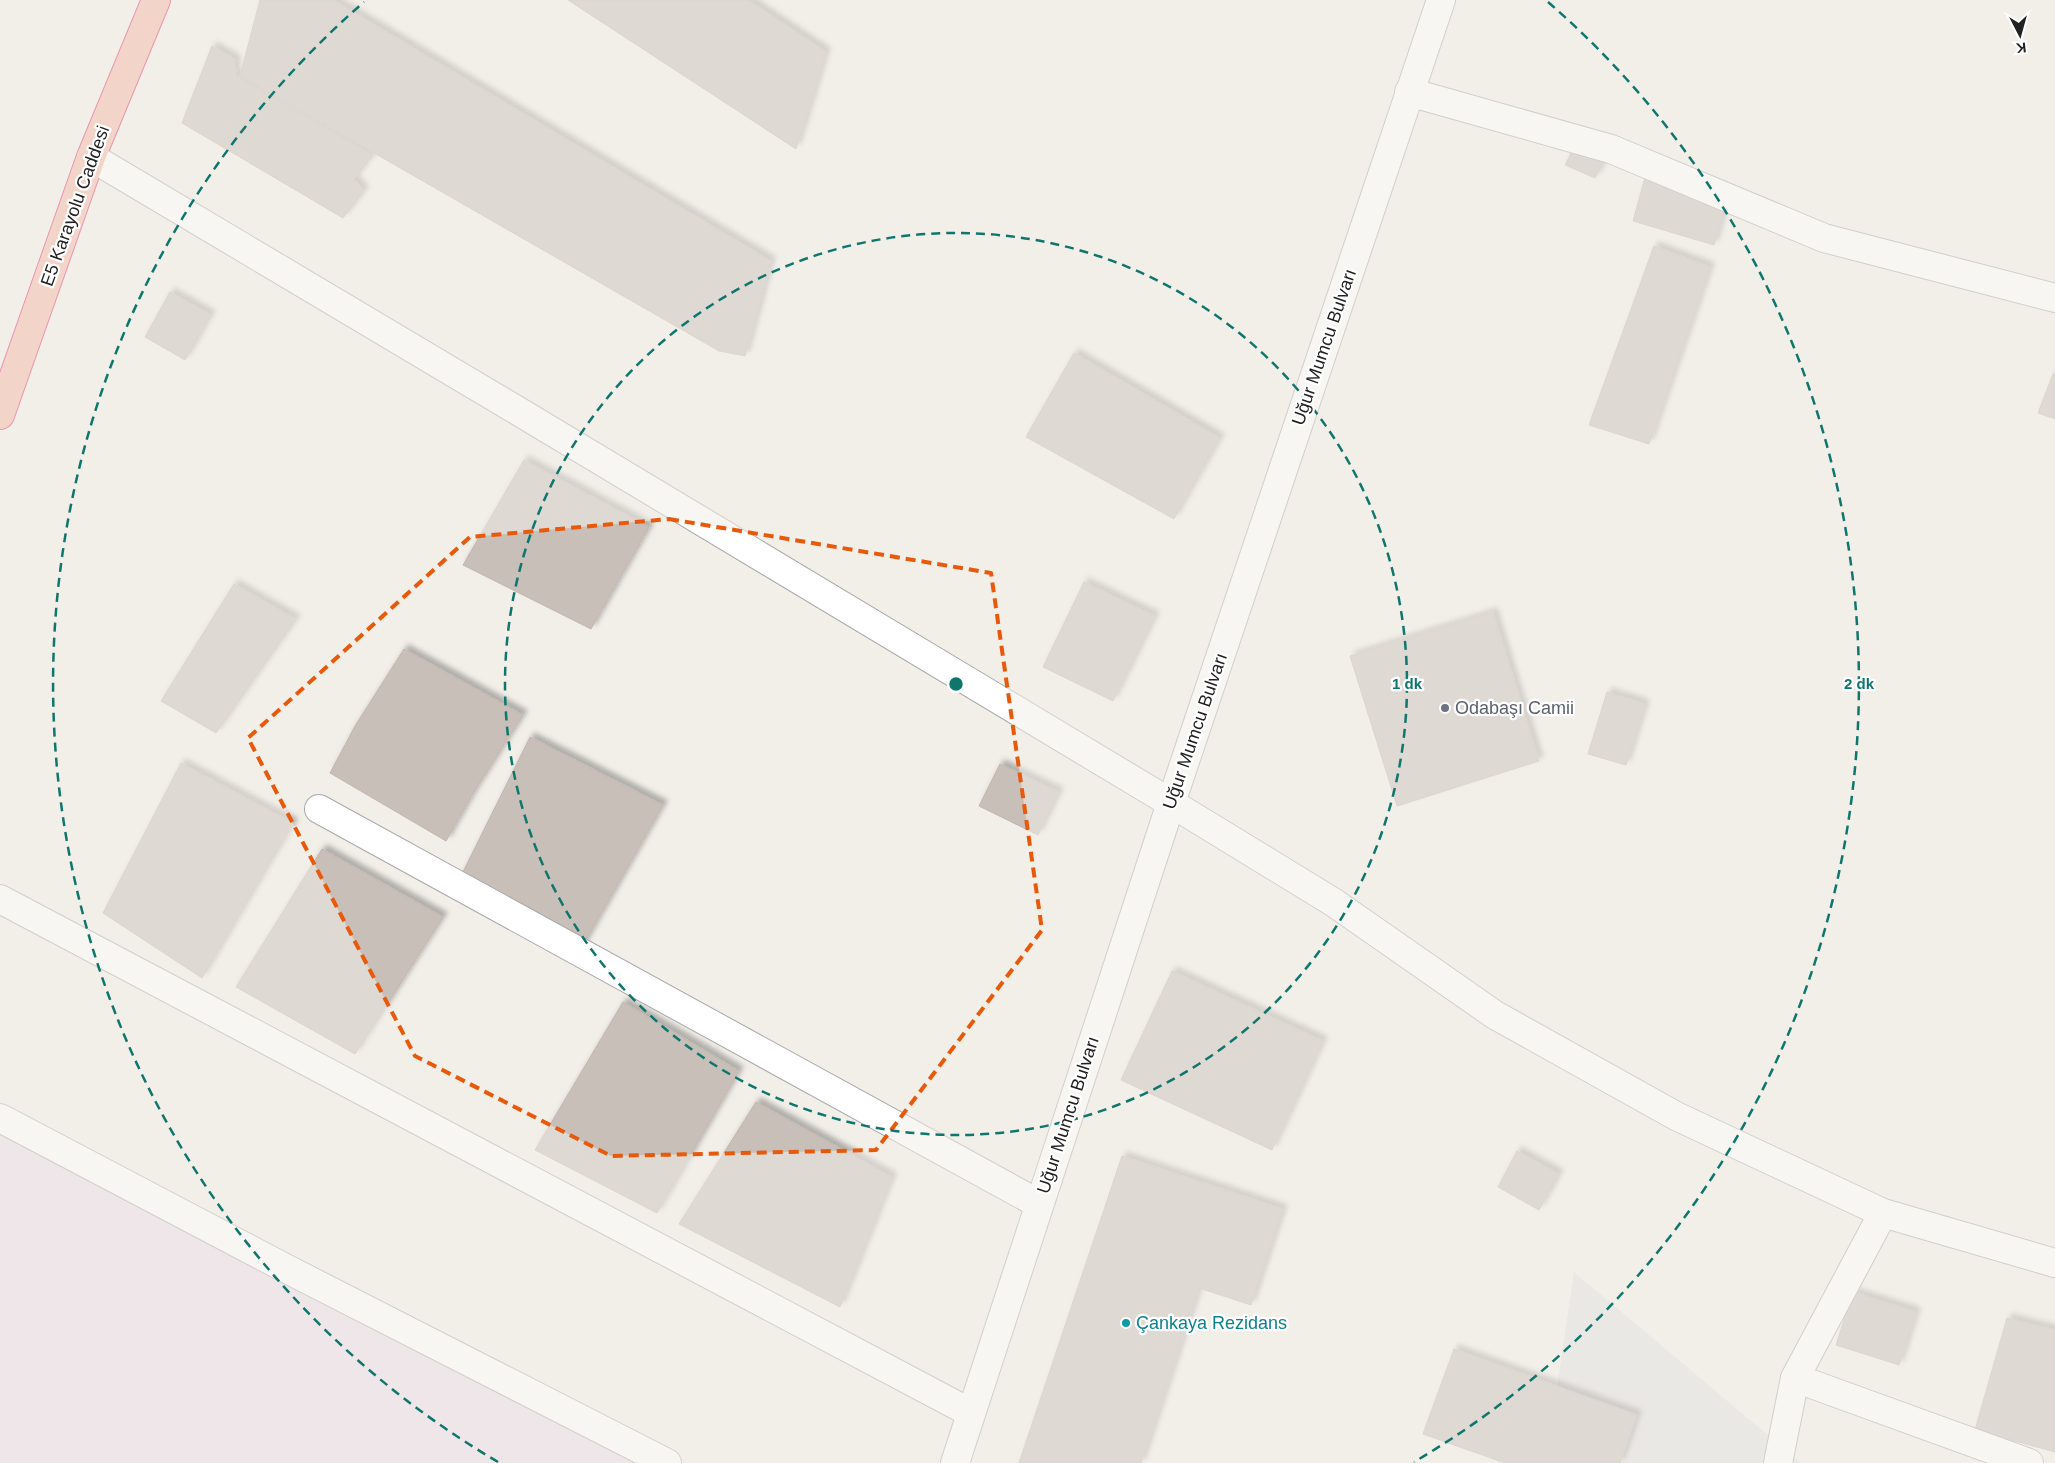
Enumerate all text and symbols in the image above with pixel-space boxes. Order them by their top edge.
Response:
north arrow [1995,10,2045,60]
text: K [2015,39,2027,56]
street label: E5 Karayolu Caddesi [37,123,113,289]
street label: Uğur Mumcu Bulvarı [1288,266,1360,428]
street label: Uğur Mumcu Bulvarı [1159,650,1231,812]
centre of rings [947,675,965,693]
text: 1 dk [1392,675,1423,692]
text: 2 dk [1844,675,1875,692]
place label: Odabaşı Camii [1455,698,1574,718]
marker: Odabaşı Camii [1439,702,1451,714]
street label: Uğur Mumcu Bulvarı [1033,1034,1103,1196]
place label: Çankaya Rezidans [1136,1313,1287,1333]
marker: Çankaya Rezidans [1120,1317,1132,1329]

